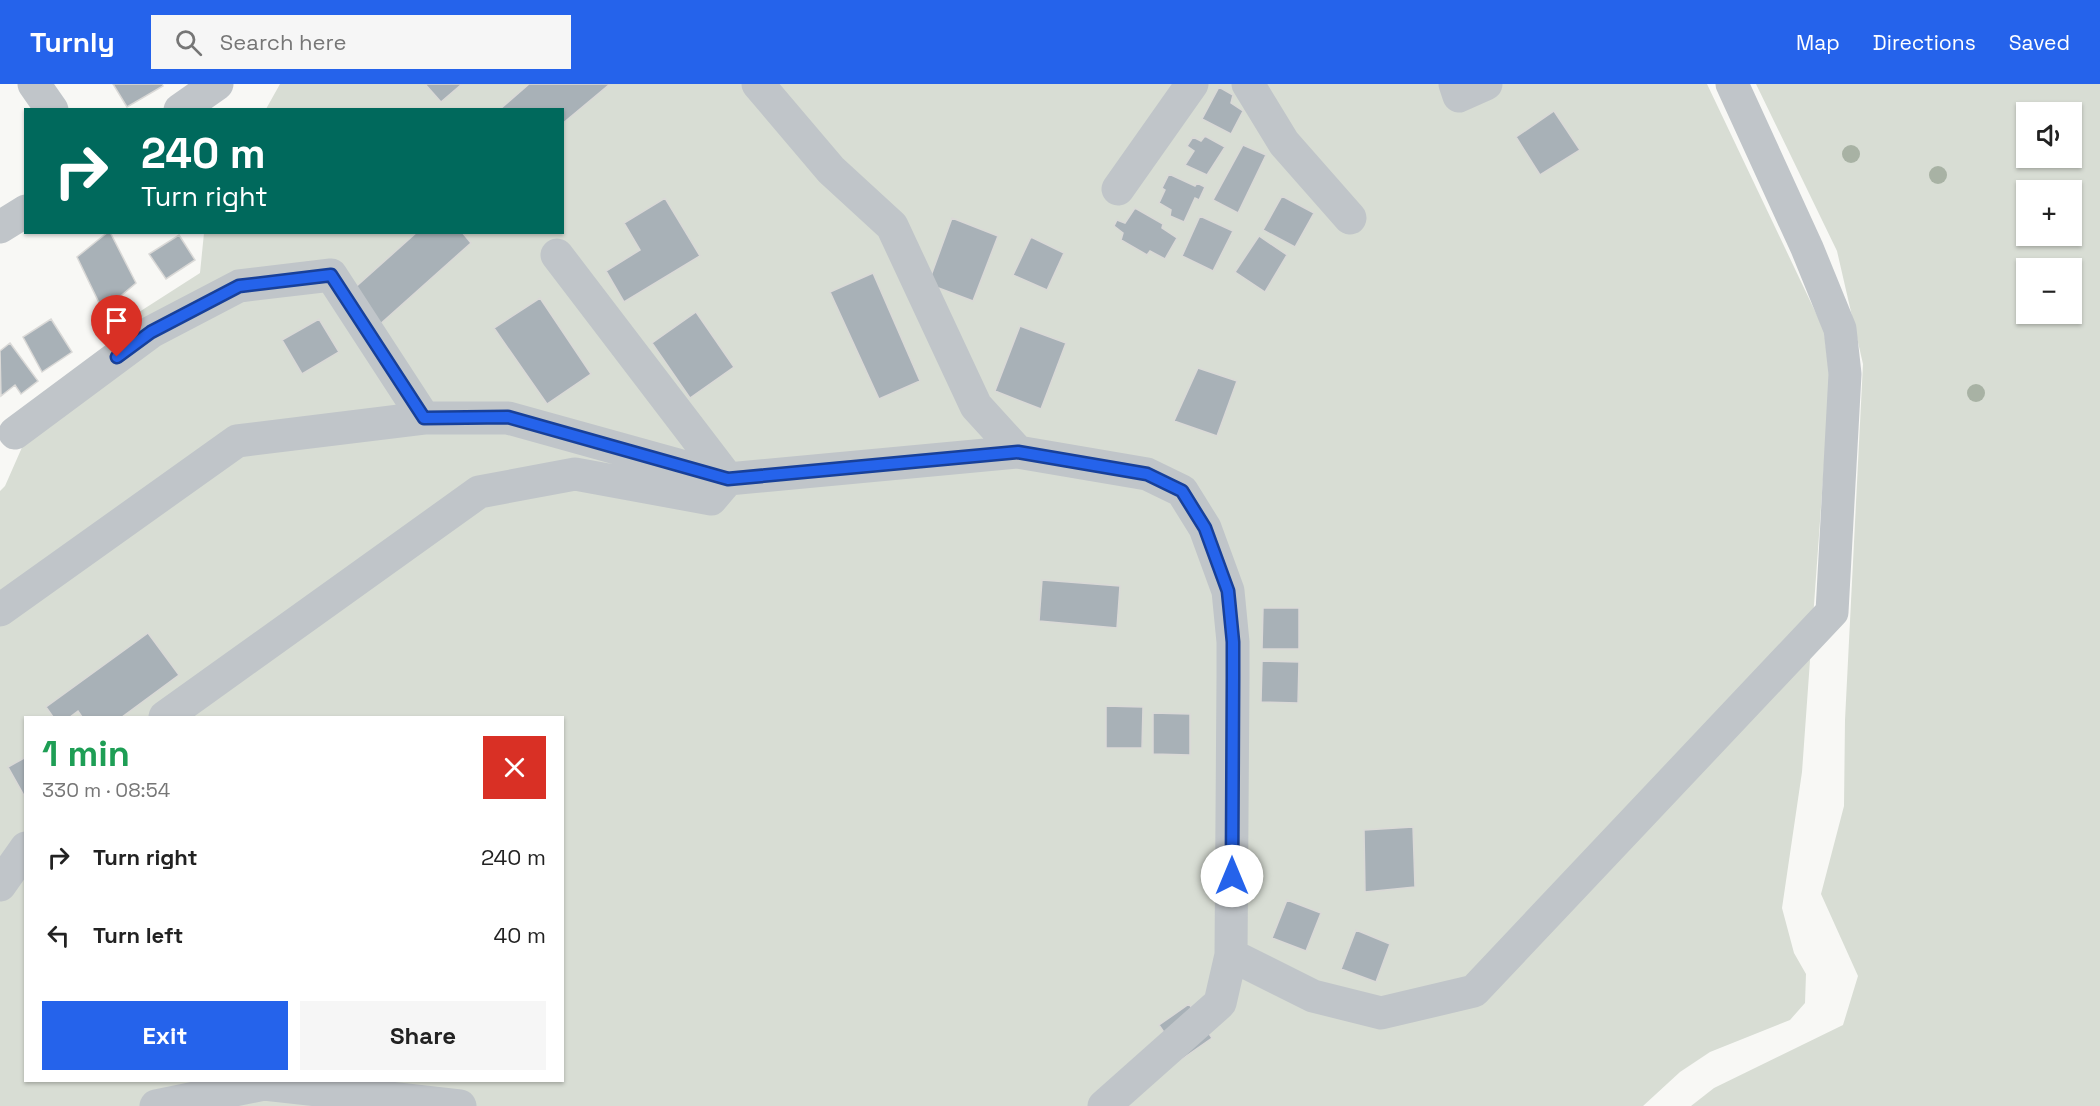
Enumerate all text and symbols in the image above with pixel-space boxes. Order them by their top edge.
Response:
search box [151,15,571,69]
text: Turnly [30,24,115,60]
icon: search [172,26,205,59]
text: Search here [220,28,347,56]
text: Map [1796,29,1840,56]
text: Directions [1873,29,1976,56]
text: Saved [2009,29,2070,56]
map controls [2016,102,2082,324]
button: sound [2016,102,2082,168]
text: 240 m [141,127,266,180]
icon: right [42,132,120,210]
text: Turn right [141,179,268,214]
button: + [2016,180,2082,246]
button: − [2016,258,2082,324]
pin [91,295,142,357]
icon: arrive [100,304,133,337]
text: 1 min [42,731,130,777]
button: close [483,736,546,799]
text: 330 m · 08:54 [42,777,170,803]
icon: right [42,841,75,874]
text: Turn right [93,843,198,871]
text: 240 m [481,843,546,871]
position arrow [1200,844,1264,908]
icon: left [42,919,75,952]
text: Turn left [93,921,183,949]
text: 40 m [494,921,546,949]
button: Exit [42,1001,288,1070]
button: Share [300,1001,546,1070]

